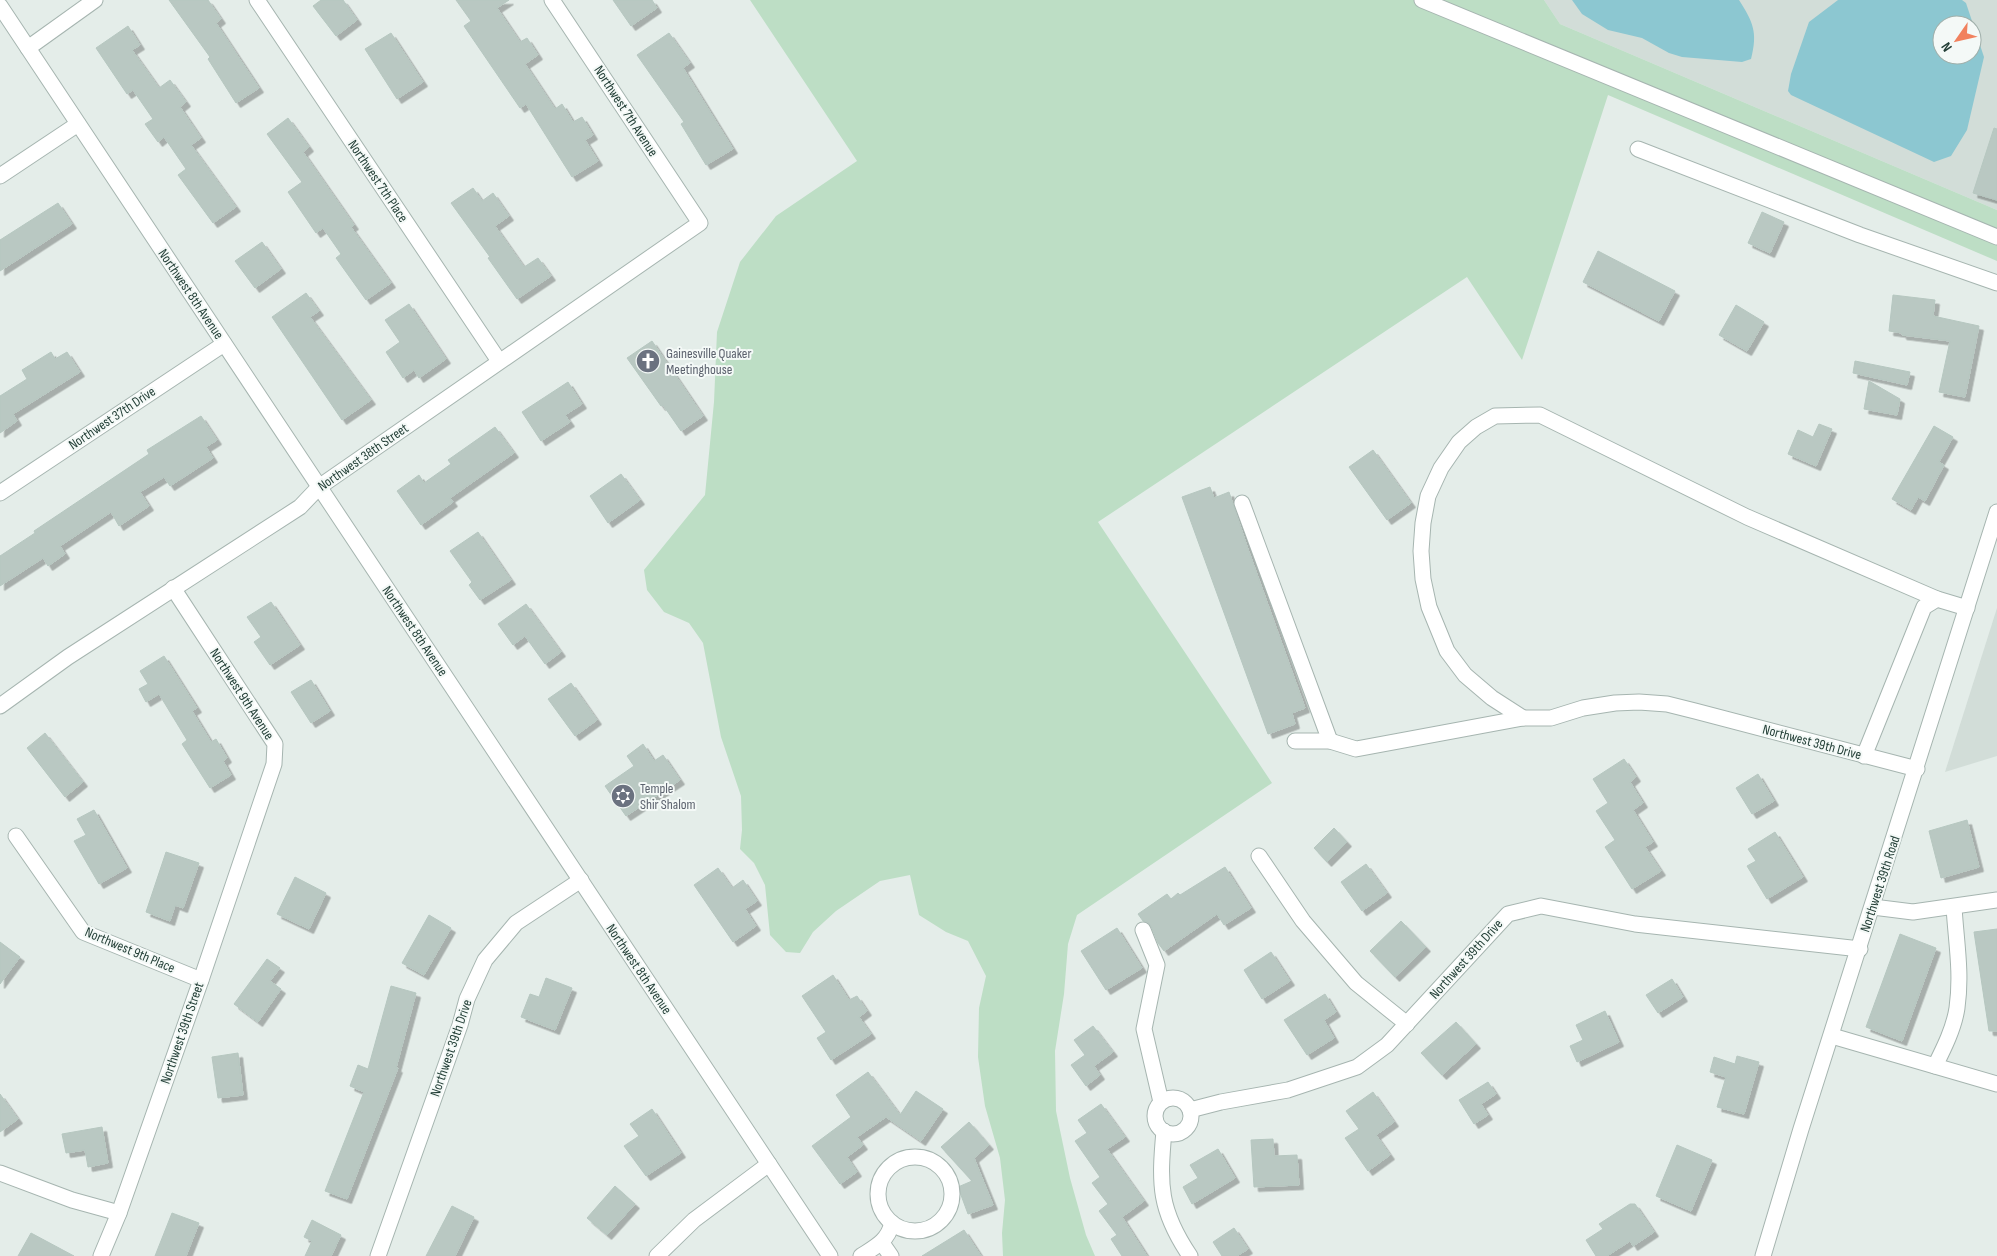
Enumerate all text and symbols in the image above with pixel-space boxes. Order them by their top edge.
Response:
north arrow [1932,15,1982,65]
text: N [1937,39,1956,55]
street label: Northwest 7th Avenue [590,62,662,160]
street label: Northwest 7th Place [344,137,412,225]
street label: Northwest 8th Avenue [155,246,227,342]
place label: Gainesville Quaker Meetinghouse [666,345,752,378]
church icon: Gainesville Quaker Meetinghouse [635,348,661,374]
street label: Northwest 37th Drive [65,383,159,453]
street label: Northwest 38th Street [315,420,411,494]
street label: Northwest 8th Avenue [379,583,451,679]
street label: Northwest 9th Avenue [206,645,278,743]
street label: Northwest 39th Drive [1761,721,1863,763]
place label: Temple Shir Shalom [640,780,696,813]
synagogue icon: Temple Shir Shalom [610,783,636,809]
street label: Northwest 39th Road [1856,834,1904,934]
street label: Northwest 39th Drive [1426,916,1506,1002]
street label: Northwest 8th Avenue [603,921,675,1017]
street label: Northwest 9th Place [82,923,178,977]
street label: Northwest 39th Street [157,980,207,1086]
street label: Northwest 39th Drive [426,997,476,1099]

